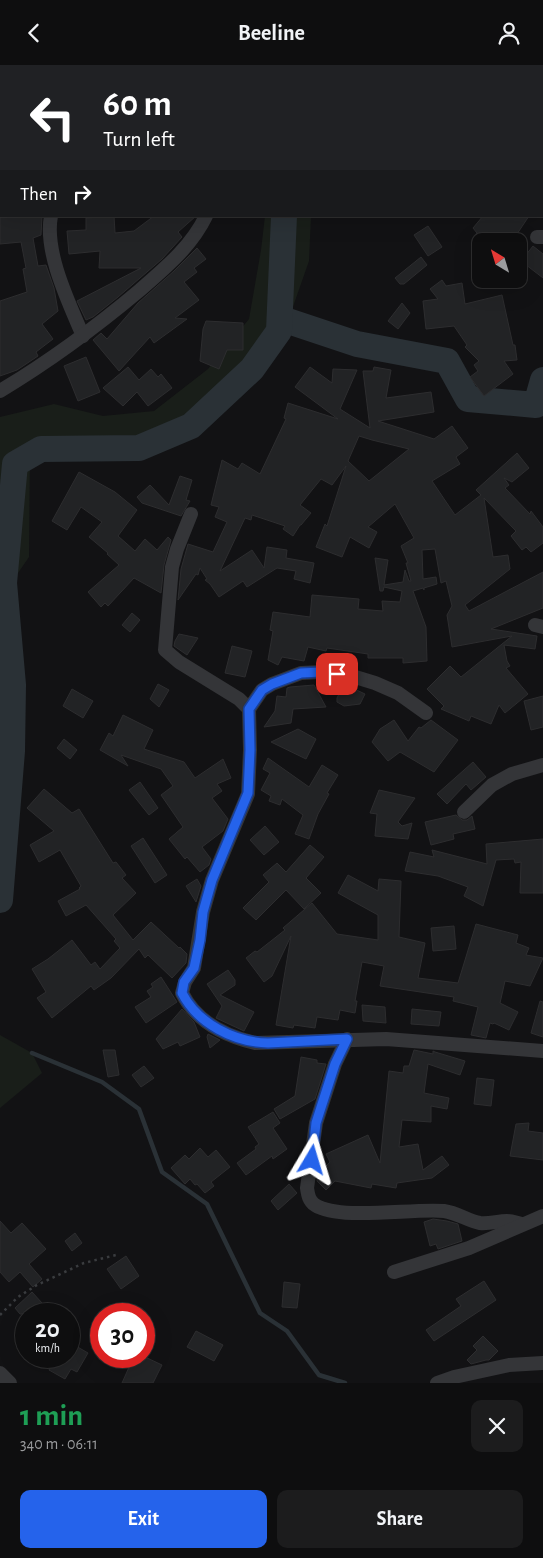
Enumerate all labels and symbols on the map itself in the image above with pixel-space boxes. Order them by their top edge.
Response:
north arrow [472,233,528,287]
pin [316,653,358,695]
position arrow [285,1133,337,1185]
speed limit sign: 30 [90,1303,155,1368]

